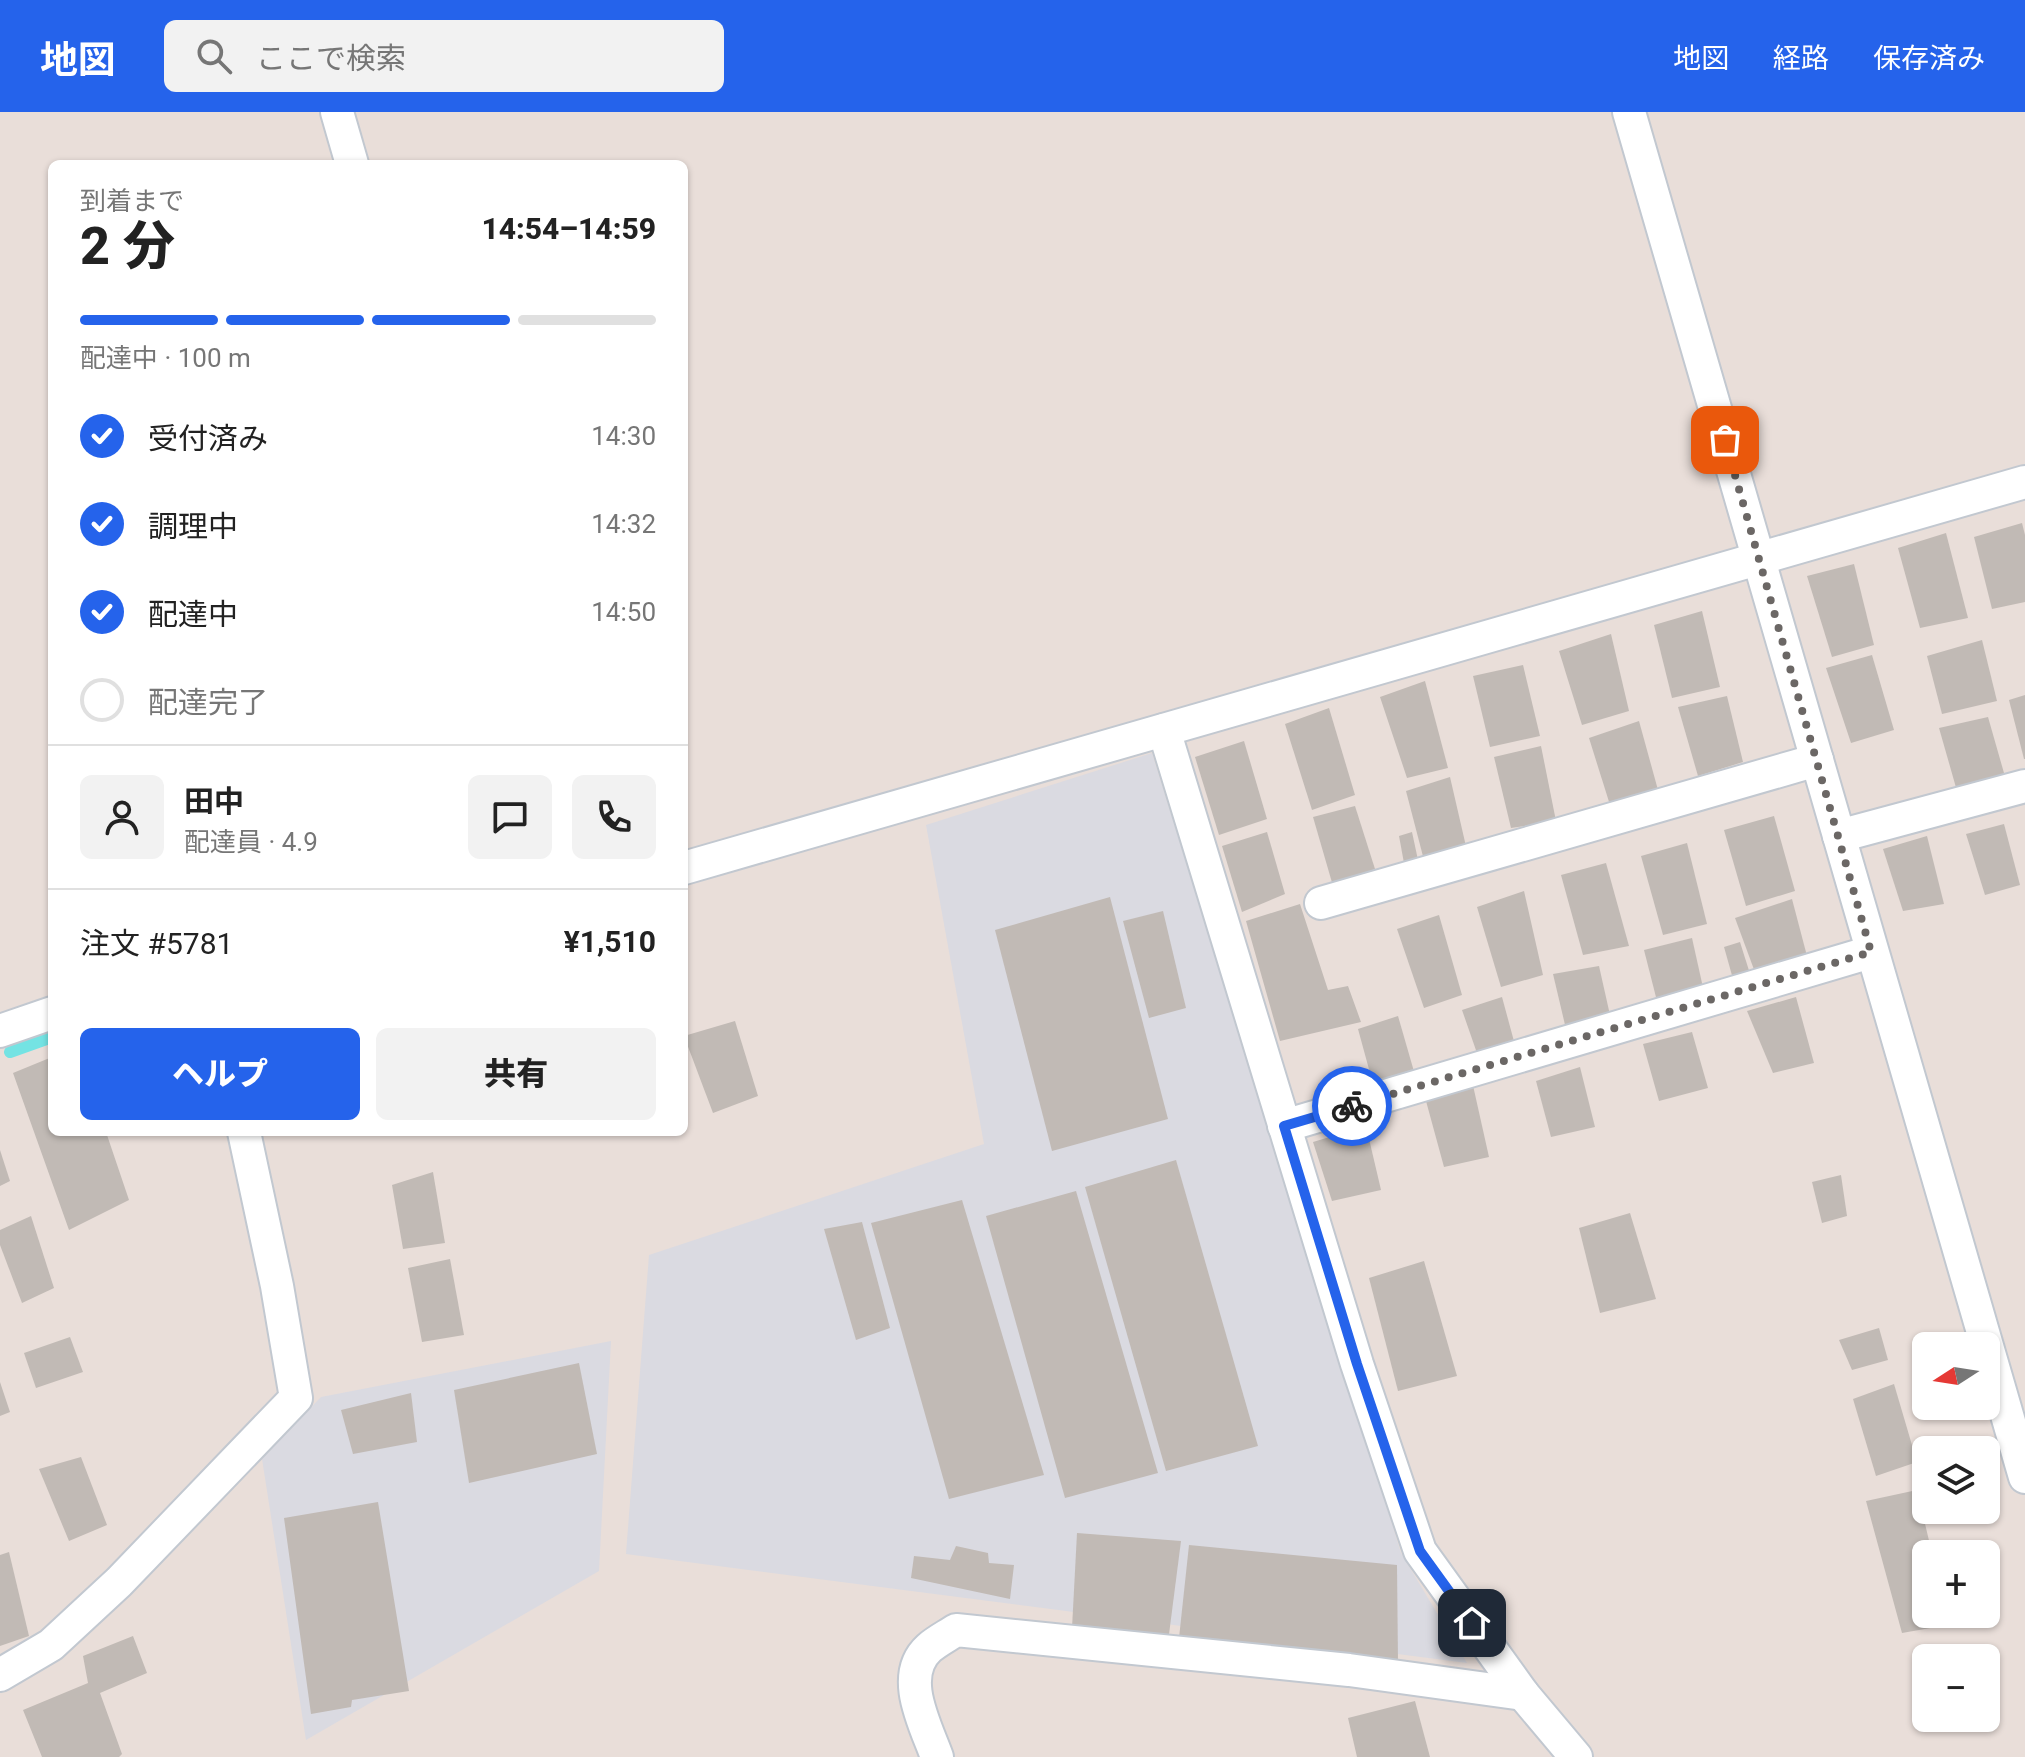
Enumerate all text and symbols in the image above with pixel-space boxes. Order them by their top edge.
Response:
search box [164,20,724,92]
icon: search [192,34,236,78]
text: 地図 [40,38,116,82]
text: ここで検索 [256,41,406,76]
text: 地図 [1673,42,1729,75]
text: 経路 [1773,42,1829,75]
text: 保存済み [1873,42,1985,75]
text: 到着まで [80,186,184,216]
text: 14:54–14:59 [481,211,656,246]
text: 2 分 [80,216,175,277]
text: 配達中 · 100 m [80,343,251,373]
pin [1691,406,1759,474]
icon: check [80,414,124,458]
icon: bag [1703,418,1747,462]
text: 受付済み [148,421,268,456]
text: 14:30 [591,421,656,451]
icon: check [80,502,124,546]
text: 調理中 [148,509,238,544]
text: 14:32 [591,509,656,539]
icon: check [80,590,124,634]
text: 配達中 [148,597,238,632]
text: 14:50 [591,597,656,627]
text: 配達完了 [148,685,268,720]
button: person [80,775,164,859]
button: chat [468,775,552,859]
button: phone [572,775,656,859]
text: 田中 [184,784,244,819]
text: 配達員 · 4.9 [184,827,318,857]
text: ¥1,510 [564,924,656,959]
text: 注文 #5781 [80,926,233,961]
button: ヘルプ [80,1028,360,1120]
button: 共有 [376,1028,656,1120]
courier [1312,1066,1392,1146]
icon: bike [1330,1084,1374,1128]
north arrow [1912,1332,2000,1420]
map controls [1912,1332,2000,1732]
button: layers [1912,1436,2000,1524]
button: + [1912,1540,2000,1628]
pin [1438,1589,1506,1657]
icon: home [1450,1601,1494,1645]
button: − [1912,1644,2000,1732]

